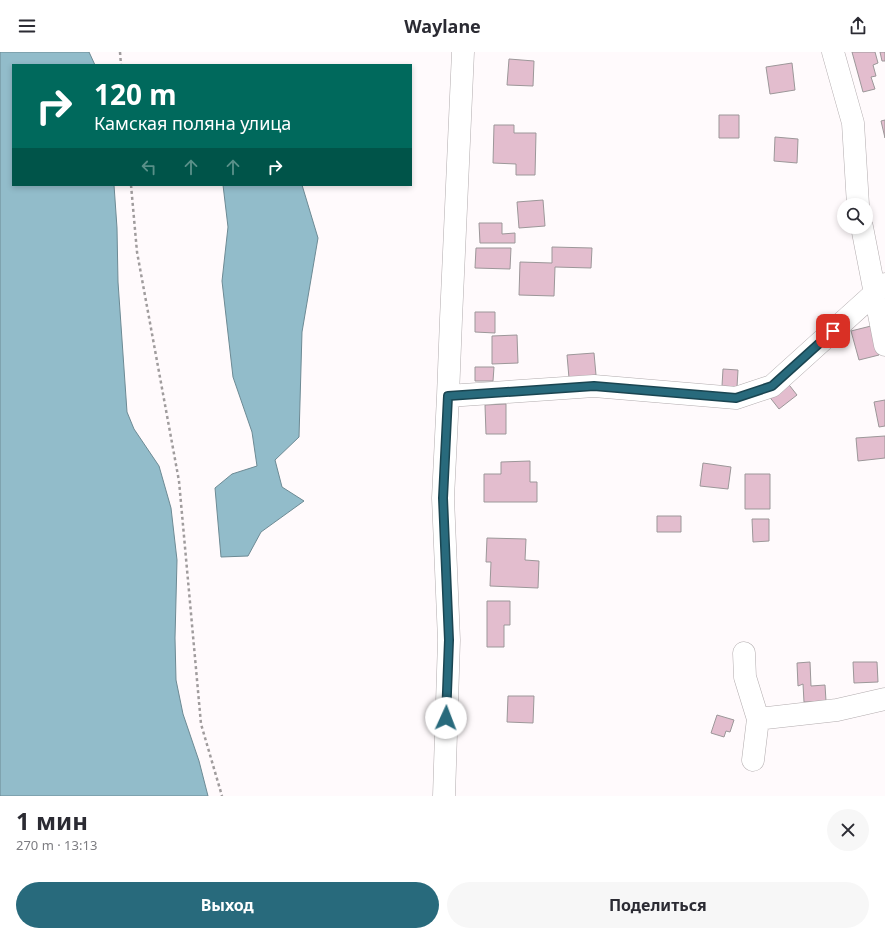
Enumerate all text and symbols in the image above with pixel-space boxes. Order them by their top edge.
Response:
text: Waylane [404,14,481,38]
icon: menu [16,15,38,37]
icon: share [847,15,869,37]
text: 120 m [94,75,177,113]
icon: right [28,80,80,132]
text: Камская поляна улица [94,111,291,135]
icon: left [138,156,160,178]
icon: ahead [180,156,202,178]
icon: ahead [222,156,244,178]
icon: right [264,156,286,178]
map controls [837,198,873,234]
button: search [837,198,873,234]
pin [816,314,850,348]
icon: arrive [822,320,844,342]
position arrow [425,697,467,739]
text: 1 мин [16,804,88,837]
button: close [827,809,869,851]
text: 270 m · 13:13 [16,836,97,854]
button: Выход [16,882,439,928]
button: Поделиться [447,882,869,928]

